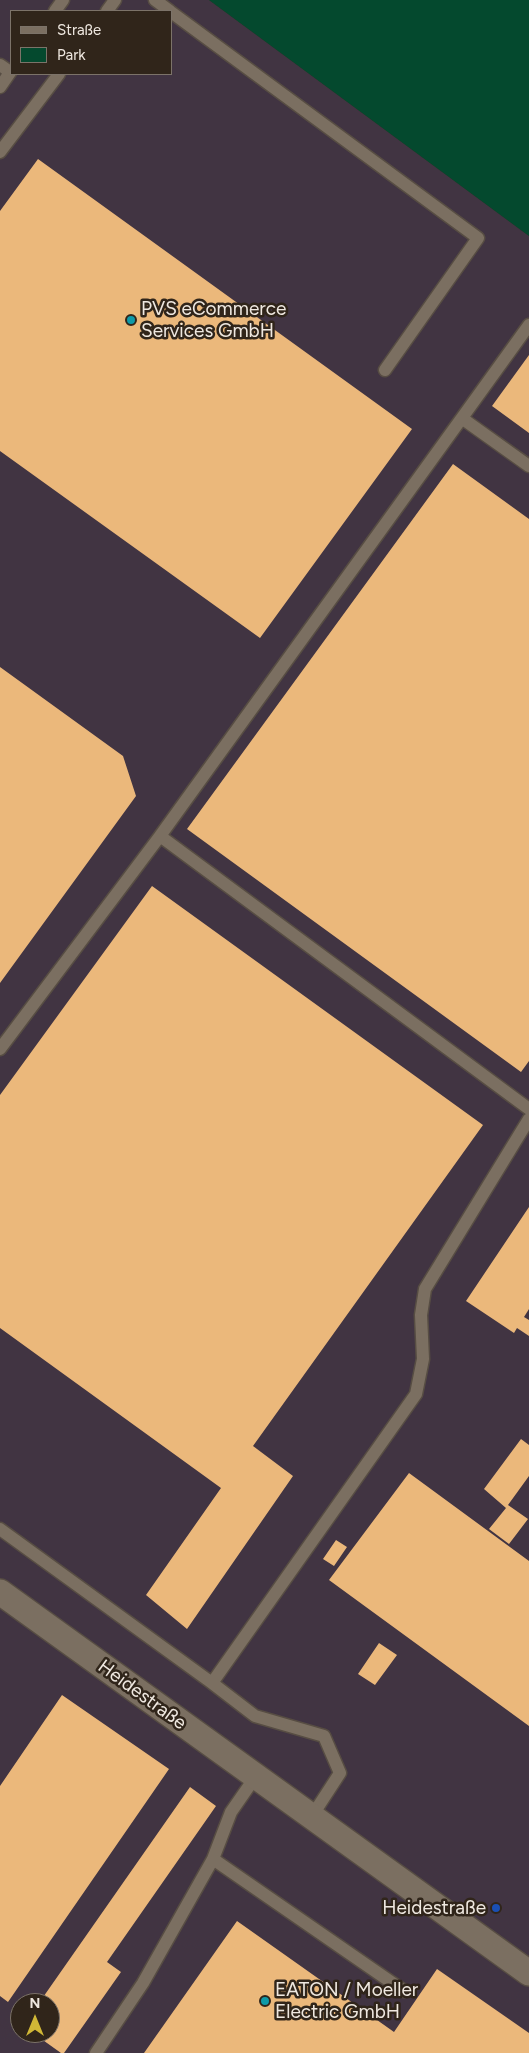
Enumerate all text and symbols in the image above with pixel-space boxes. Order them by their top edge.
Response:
legend [10,10,172,75]
text: Straße [57,21,101,39]
text: Park [57,46,86,64]
place label: PVS eCommerce Services GmbH [141,298,286,342]
marker: PVS eCommerce Services GmbH [125,314,137,326]
street label: Heidestraße [93,1655,191,1735]
place label: Heidestraße [382,1897,486,1919]
marker: Heidestraße [490,1902,502,1914]
place label: EATON / Moeller Electric GmbH [275,1979,418,2023]
north arrow [10,1993,60,2043]
text: N [30,1995,40,2012]
marker: EATON / Moeller Electric GmbH [259,1995,271,2007]

